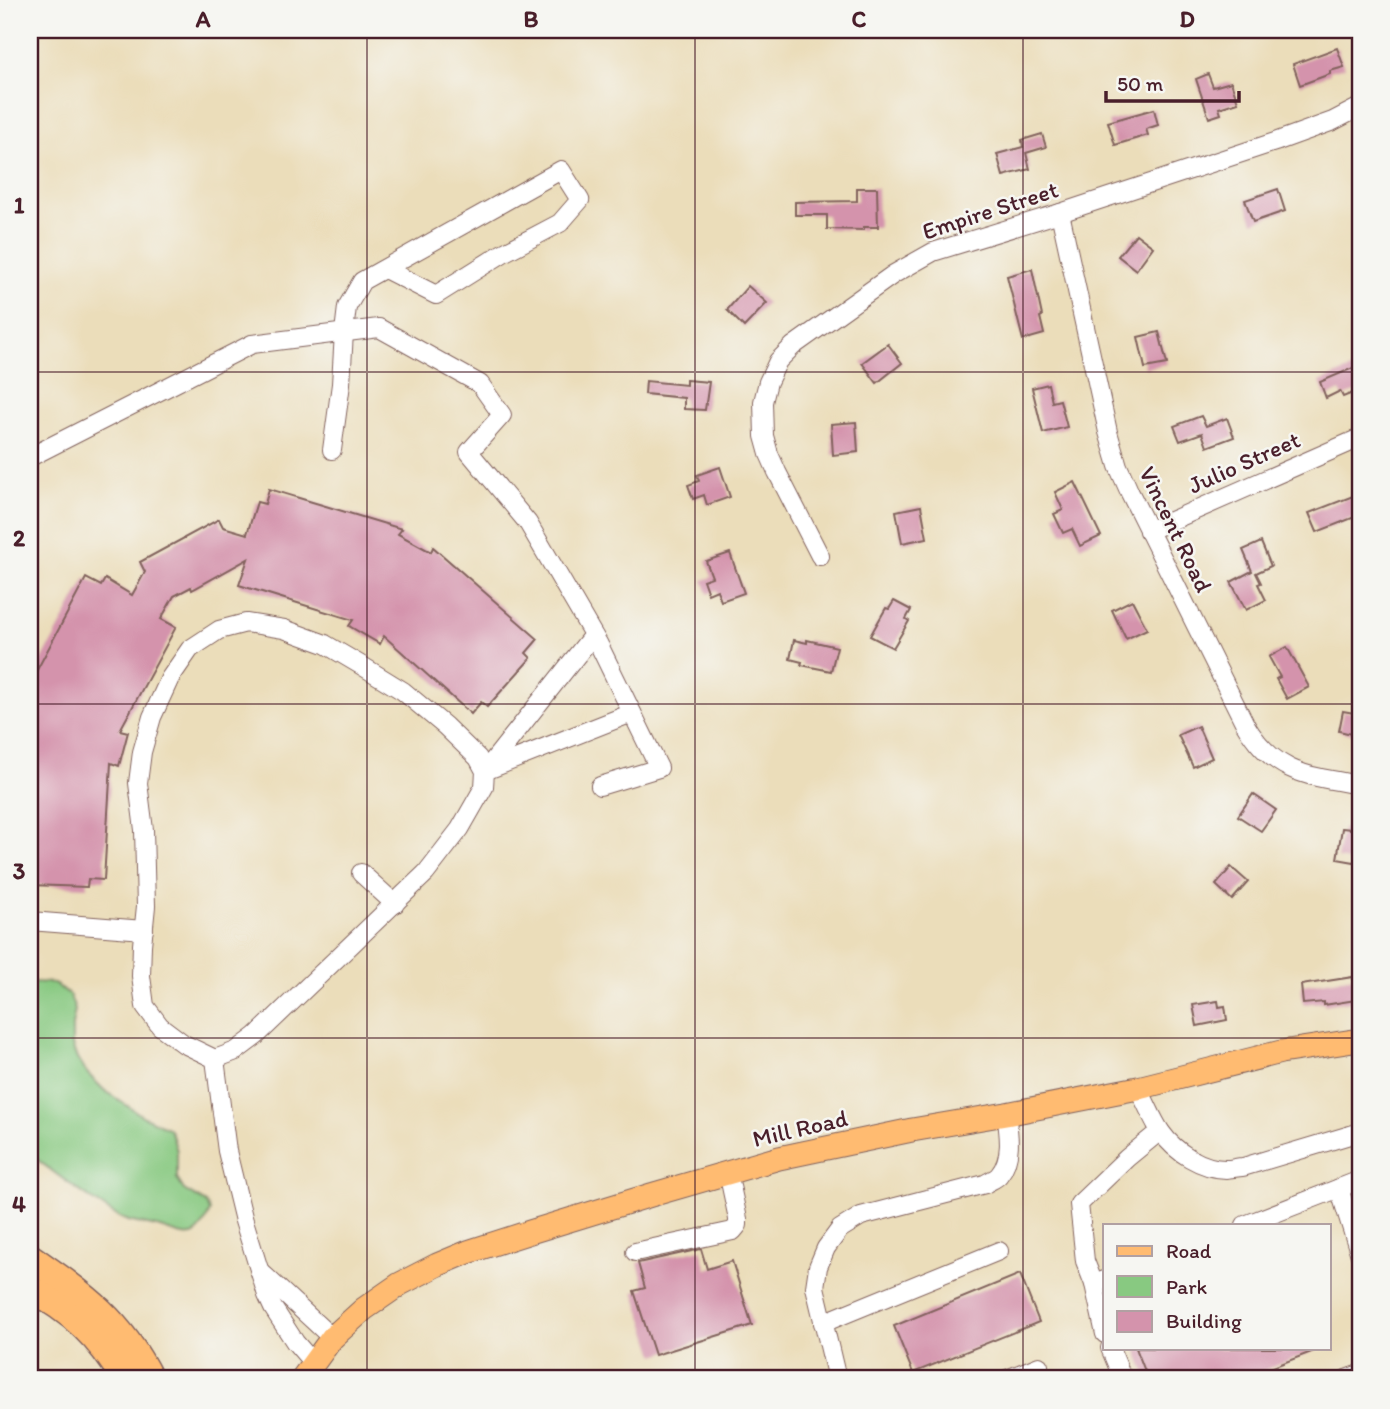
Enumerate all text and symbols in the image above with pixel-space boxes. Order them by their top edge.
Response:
text: A [195,5,211,33]
text: B [524,5,539,33]
text: C [852,5,867,33]
text: D [1179,5,1195,33]
scale bar [1106,60,1240,104]
text: 50 m [1117,71,1164,96]
street label: Empire Street [918,174,1062,246]
text: 1 [14,191,25,219]
street label: Julio Street [1184,425,1304,499]
street label: Vincent Road [1133,461,1219,597]
text: 2 [13,524,26,552]
text: 3 [13,857,26,885]
street label: Mill Road [750,1103,850,1153]
text: 4 [12,1190,26,1218]
legend [1103,1224,1330,1350]
text: Road [1166,1238,1212,1263]
text: Park [1166,1274,1208,1299]
text: Building [1166,1308,1242,1333]

